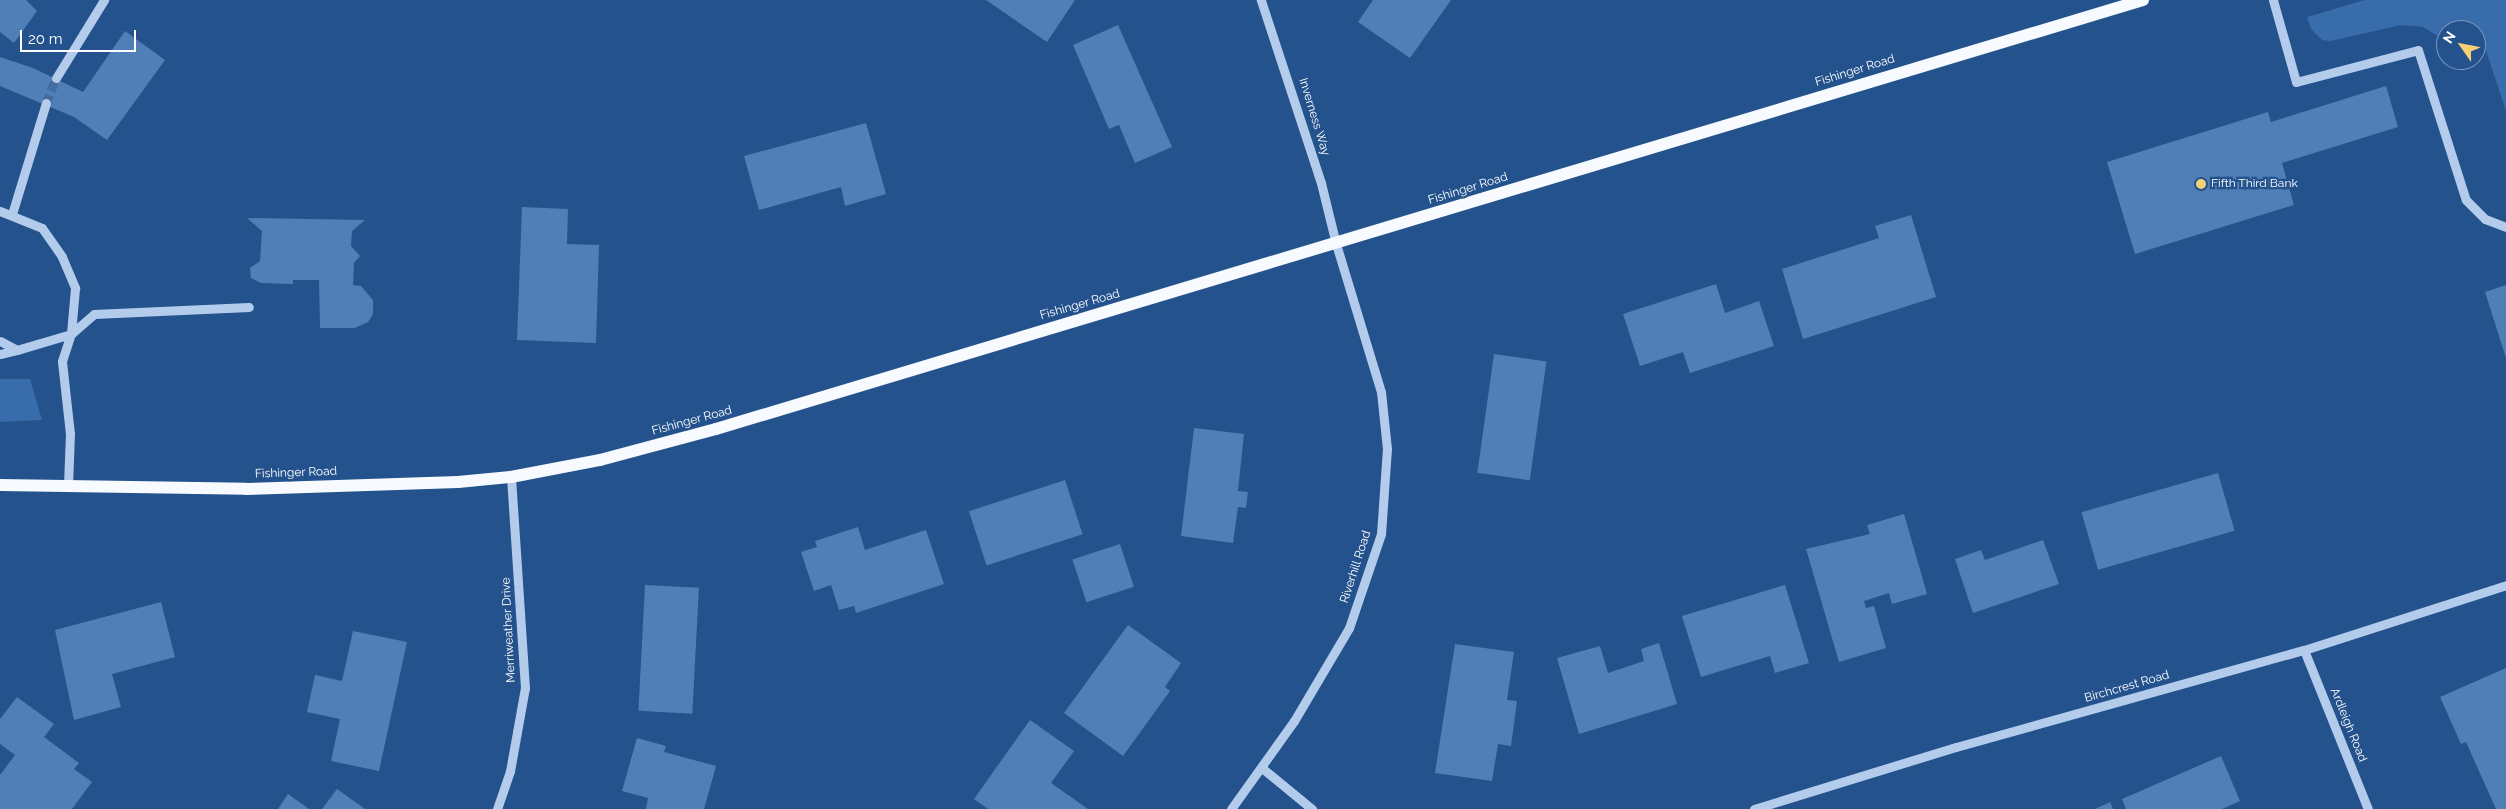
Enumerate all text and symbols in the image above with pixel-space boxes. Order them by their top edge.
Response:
scale bar [22,20,139,52]
north arrow [2436,20,2486,70]
text: N [2440,29,2459,46]
text: 20 m [28,30,63,48]
street label: Fishinger Road [1813,52,1897,90]
street label: Inverness Way [1295,76,1333,158]
street label: Fishinger Road [1426,170,1510,208]
place label: Fifth Third Bank [2211,177,2298,191]
marker: Fifth Third Bank [2195,178,2207,190]
street label: Fishinger Road [1038,287,1122,323]
street label: Fishinger Road [650,403,734,439]
street label: Fishinger Road [254,464,338,482]
street label: Riverhill Road [1337,529,1375,605]
street label: Merriweather Drive [499,577,519,683]
street label: Birchcrest Road [2083,668,2171,706]
street label: Ardleigh Road [2327,686,2369,764]

